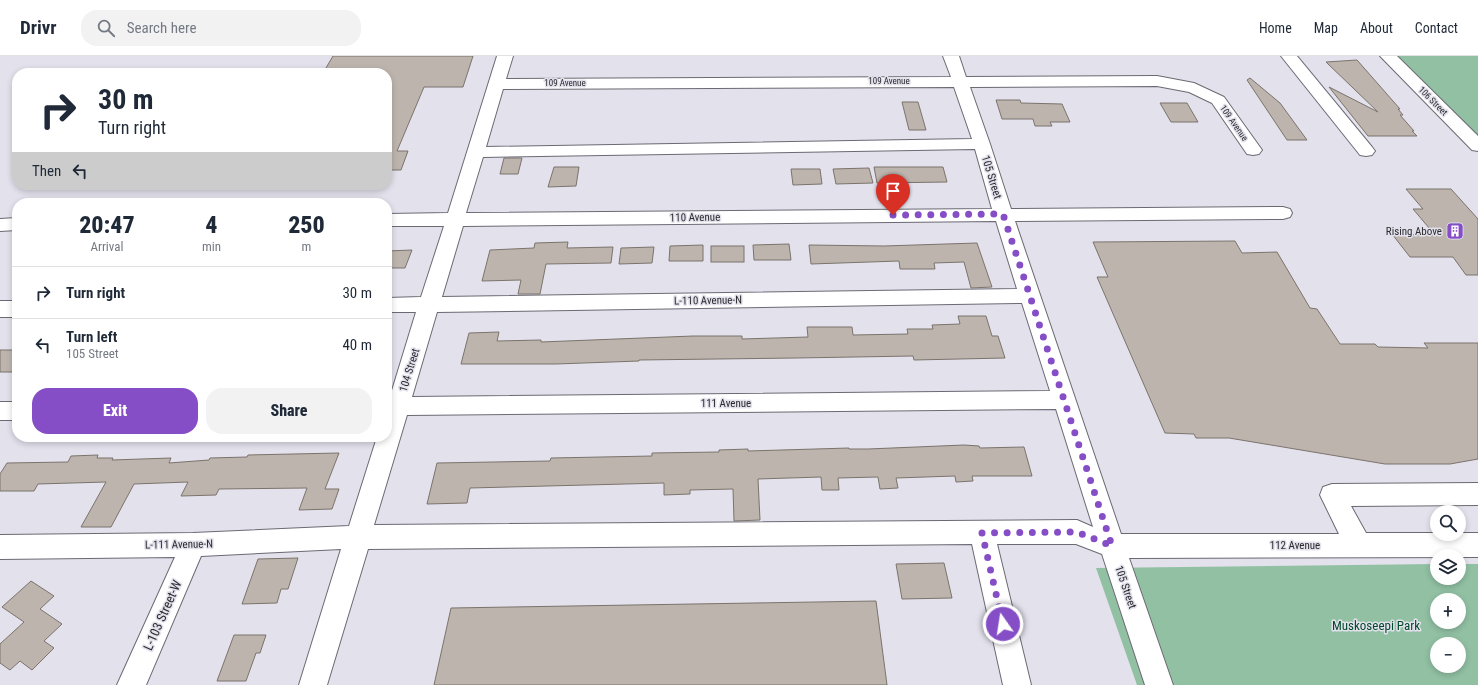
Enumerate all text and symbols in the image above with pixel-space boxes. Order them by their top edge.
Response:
search box [81,10,361,46]
text: Drivr [20,16,57,39]
icon: search [95,17,117,39]
text: Search here [127,19,196,37]
text: Home [1259,20,1292,36]
text: Map [1314,20,1338,36]
text: About [1360,20,1393,36]
text: Contact [1415,20,1458,36]
street label: 109 Avenue [868,76,910,86]
street label: 109 Avenue [544,78,586,88]
text: 30 m [98,83,154,116]
icon: right [32,84,84,136]
street label: 106 Street [1417,85,1450,118]
street label: 109 Avenue [1218,103,1250,143]
text: Turn right [98,117,166,138]
street label: 105 Street [979,154,1004,200]
icon: left [69,160,91,182]
text: Then [32,162,61,180]
pin [876,174,910,215]
icon: arrive [882,180,904,202]
text: 20:47 [79,211,135,239]
text: 4 [205,211,218,239]
text: 250 [288,211,325,239]
street label: 110 Avenue [670,211,720,224]
building icon: Rising Above [1445,221,1465,241]
place label: Rising Above [1386,225,1442,238]
text: Arrival [90,239,124,254]
text: min [202,239,221,254]
text: m [302,239,311,254]
icon: right [32,282,54,304]
text: Turn right [66,284,125,302]
text: 30 m [342,284,372,302]
street label: L-110 Avenue-N [674,293,742,308]
text: Turn left [66,328,117,346]
icon: left [32,334,54,356]
text: 40 m [342,336,372,354]
text: 105 Street [66,346,119,361]
street label: 104 Street [397,347,422,393]
button: Exit [32,388,198,434]
button: Share [206,388,372,434]
street label: 111 Avenue [701,397,751,410]
map controls [1430,505,1466,673]
button: search [1430,505,1466,541]
street label: L-111 Avenue-N [145,537,213,552]
street label: 112 Avenue [1270,539,1320,552]
button: layers [1430,549,1466,585]
street label: 105 Street [1112,564,1139,610]
street label: L-103 Street-W [140,578,185,653]
button: + [1430,593,1466,629]
position arrow [982,603,1024,645]
park label: Muskoseepi Park [1332,618,1420,633]
button: − [1430,637,1466,673]

